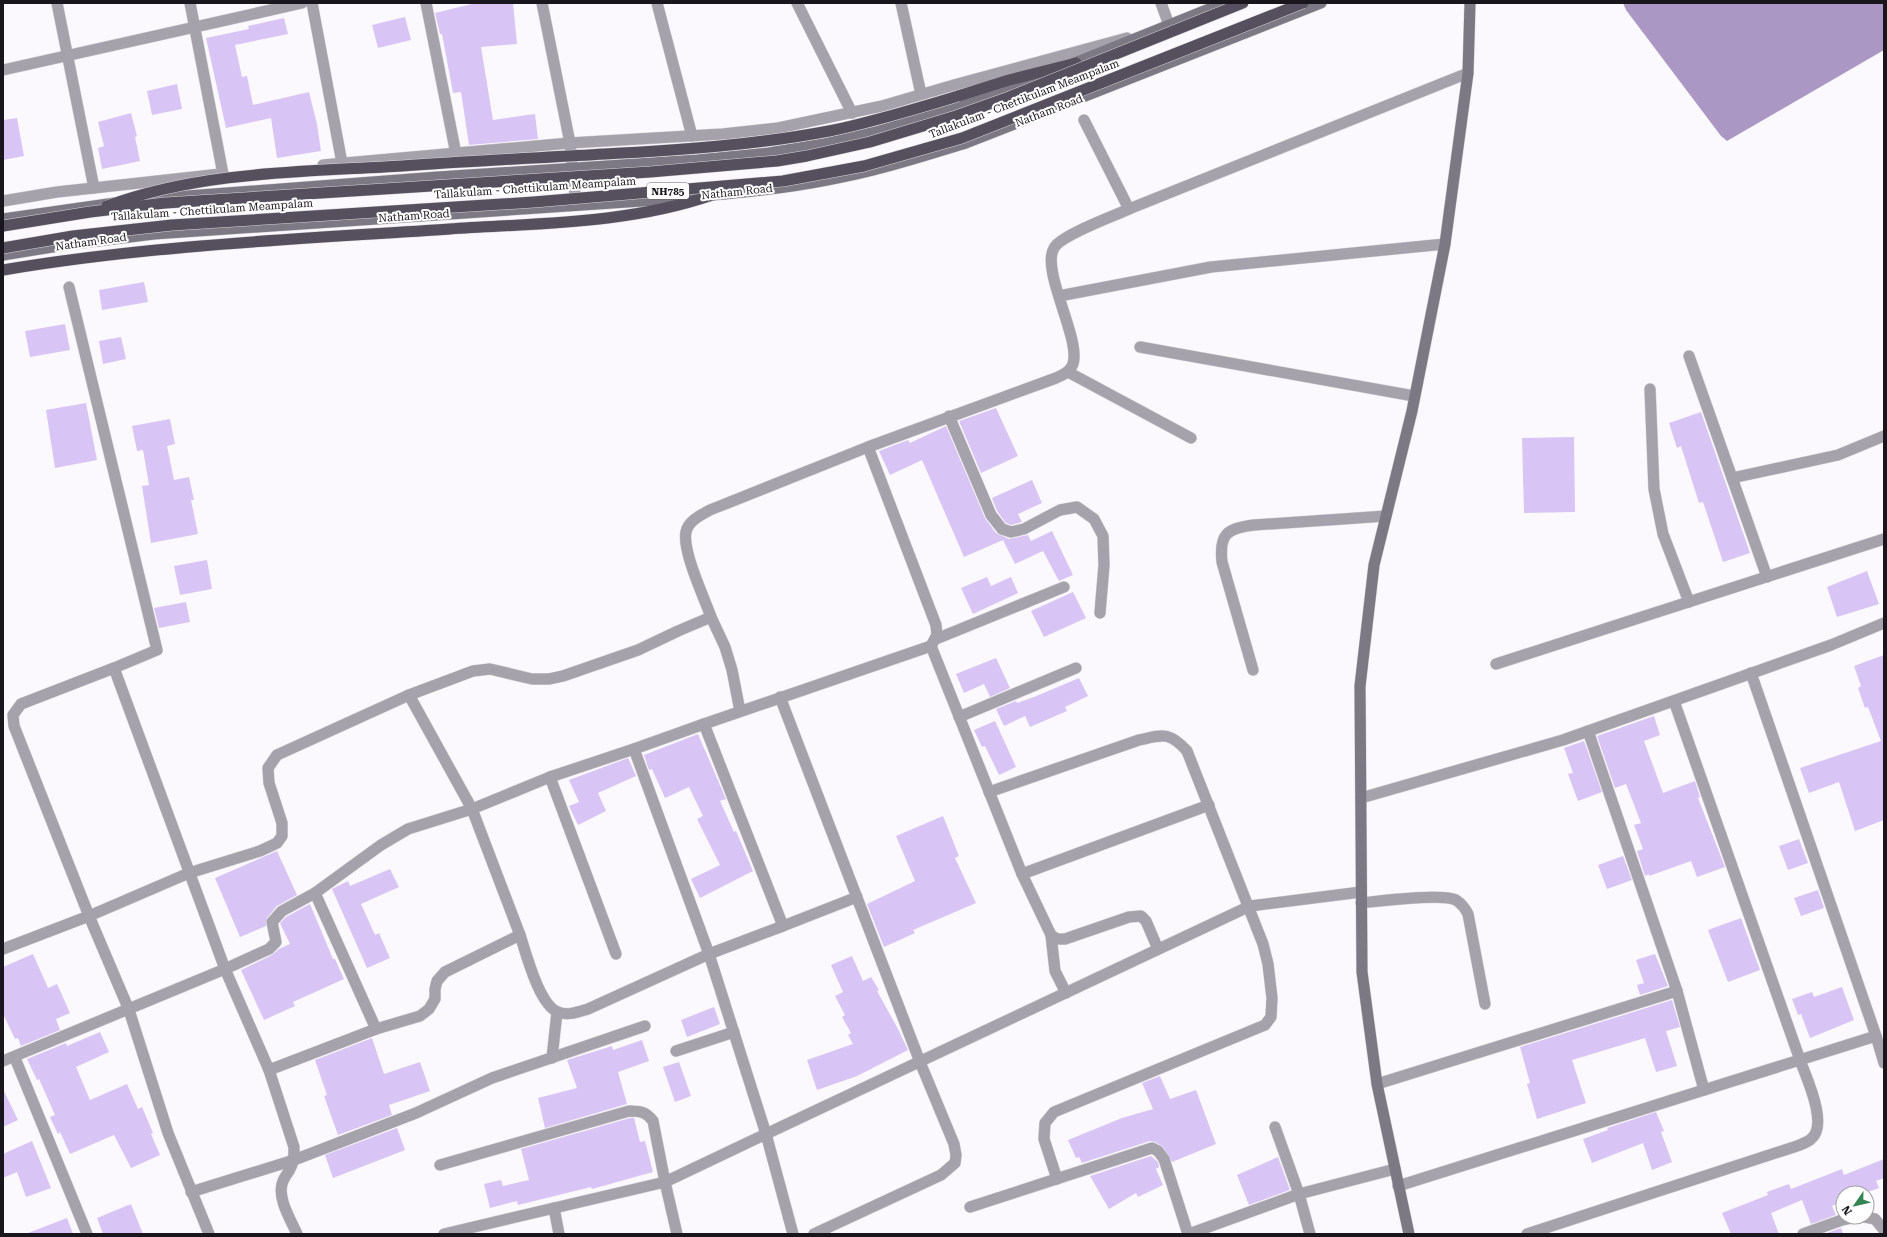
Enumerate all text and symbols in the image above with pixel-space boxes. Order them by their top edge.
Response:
street label: Tallakulam - Chettikulam Meampalam [927,57,1121,141]
street label: Natham Road [1013,92,1085,130]
street label: Tallakulam - Chettikulam Meampalam [434,174,636,202]
street label: Natham Road [701,182,773,202]
road number: NH785 [647,183,689,199]
street label: Tallakulam - Chettikulam Meampalam [111,196,313,224]
street label: Natham Road [378,207,450,225]
street label: Natham Road [55,231,127,253]
north arrow [1835,1185,1875,1225]
text: N [1839,1203,1855,1217]

